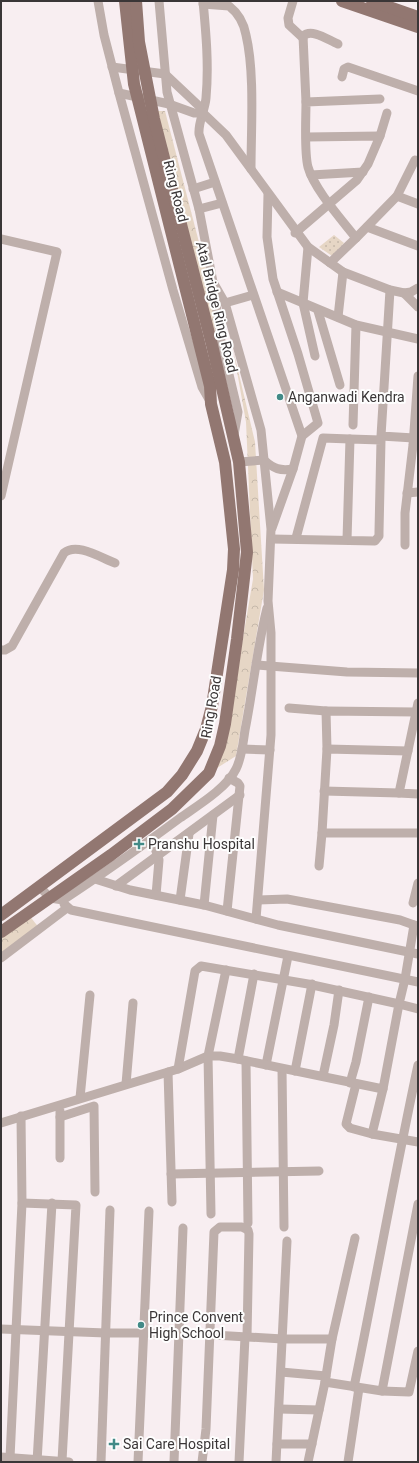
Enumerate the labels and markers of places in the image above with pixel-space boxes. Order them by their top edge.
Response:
place label: Anganwadi Kendra [288,389,405,405]
marker: Anganwadi Kendra [275,392,285,402]
place label: Pranshu Hospital [148,836,255,852]
marker: Pranshu Hospital [133,838,145,850]
place label: Prince Convent High School [149,1309,244,1341]
marker: Prince Convent High School [136,1320,146,1330]
place label: Sai Care Hospital [123,1436,230,1452]
marker: Sai Care Hospital [108,1438,120,1450]

